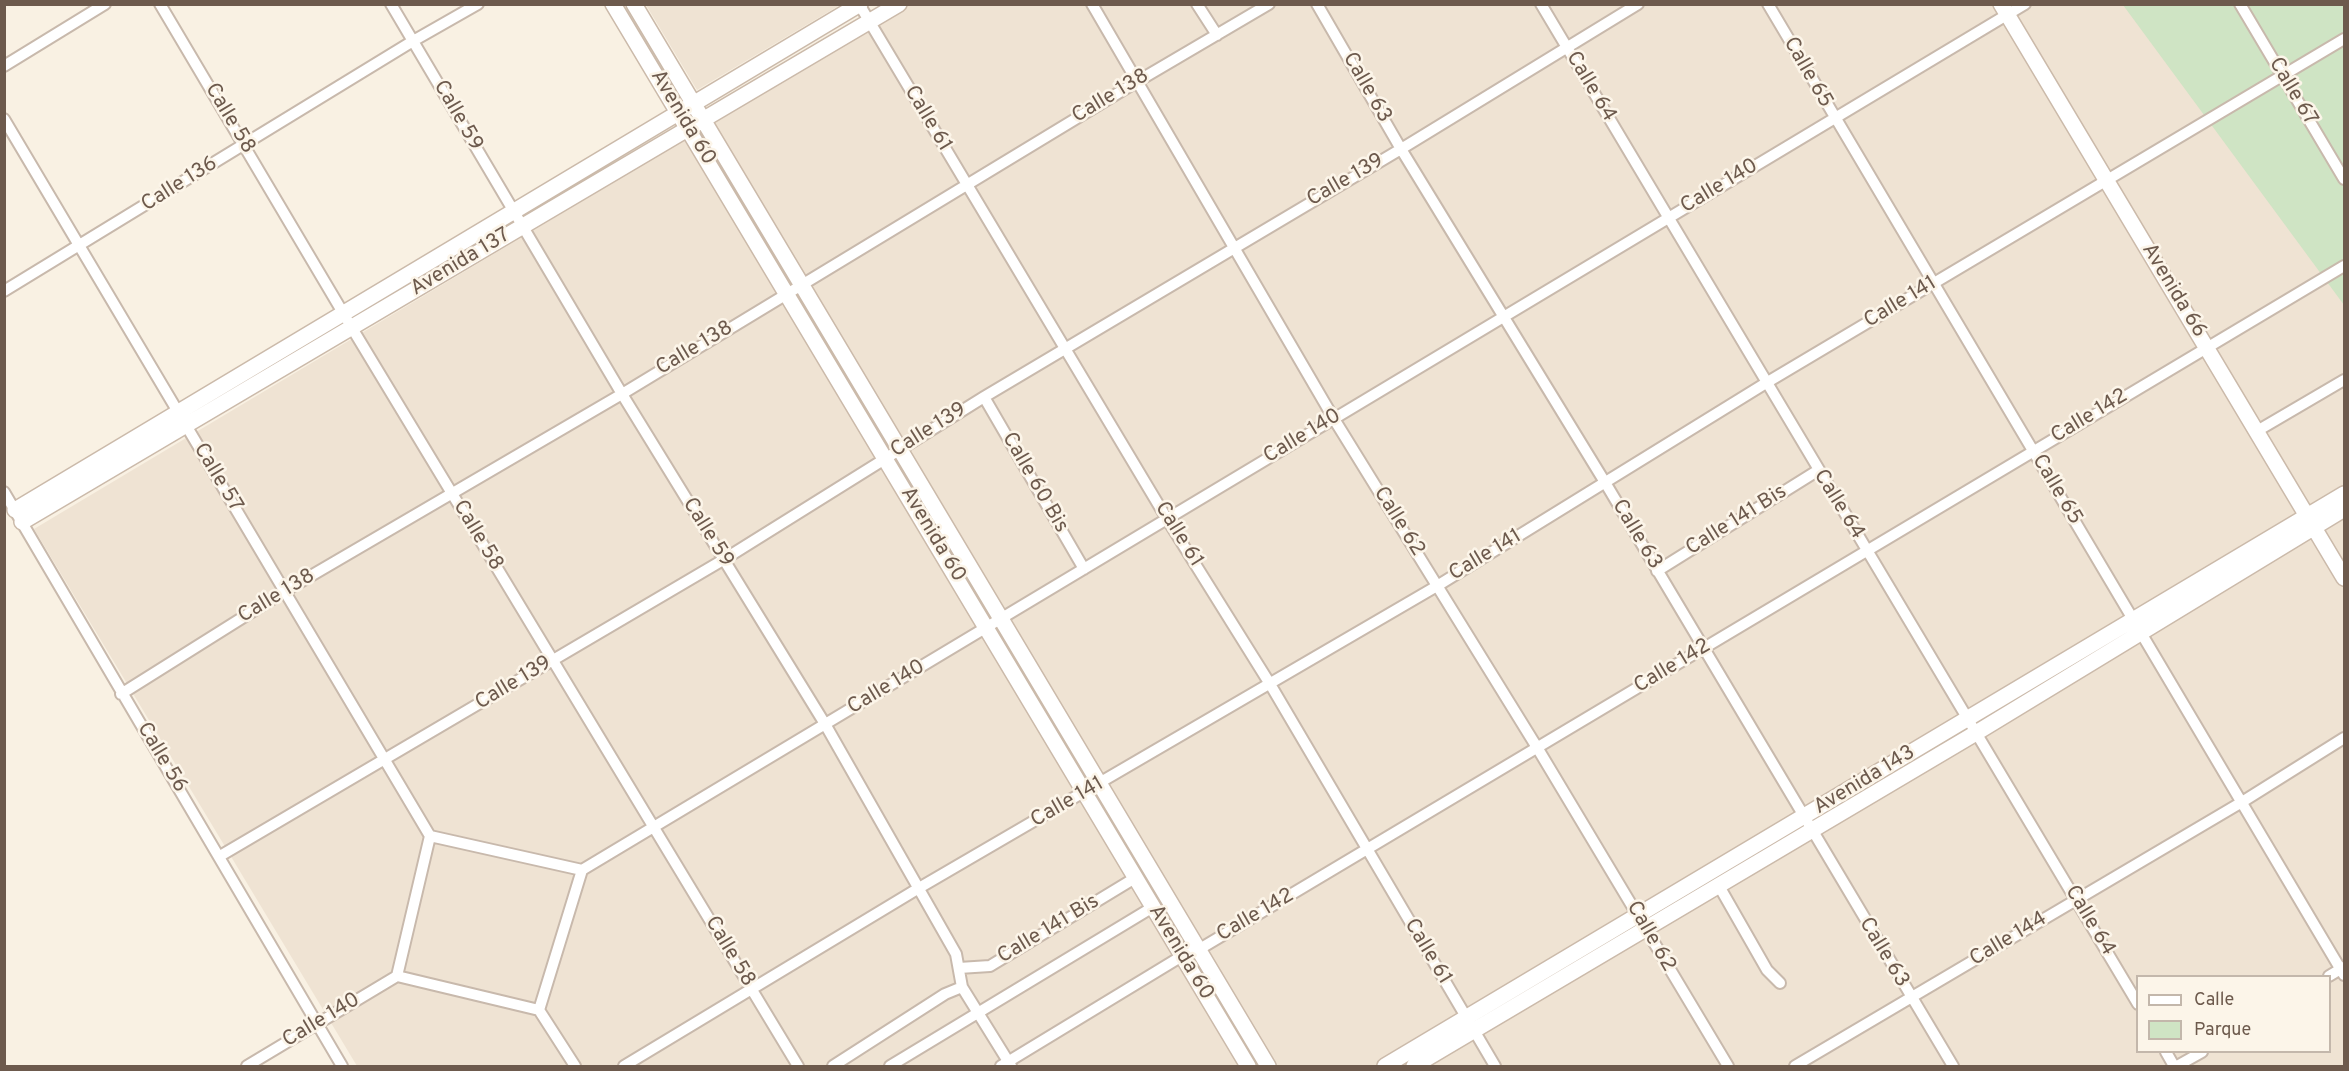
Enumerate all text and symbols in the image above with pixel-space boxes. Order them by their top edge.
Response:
street label: Calle 65 [1777,33,1837,113]
street label: Calle 64 [1559,47,1621,127]
street label: Calle 63 [1336,48,1396,128]
street label: Calle 67 [2262,53,2322,131]
street label: Calle 138 [1068,64,1154,130]
street label: Avenida 60 [644,66,720,170]
street label: Calle 59 [427,76,487,156]
street label: Calle 58 [198,79,260,159]
street label: Calle 61 [898,82,956,156]
street label: Calle 139 [1303,149,1389,213]
street label: Calle 136 [137,152,223,218]
street label: Calle 140 [1677,154,1763,220]
street label: Avenida 137 [407,223,515,303]
street label: Avenida 66 [2135,239,2211,343]
street label: Calle 141 [1860,272,1942,334]
street label: Calle 138 [652,316,738,382]
street label: Calle 142 [2047,384,2133,450]
street label: Calle 139 [887,398,971,464]
street label: Calle 140 [1260,404,1346,470]
street label: Calle 60 Bis [995,428,1073,538]
street label: Calle 57 [187,439,247,517]
street label: Calle 65 [2025,450,2087,530]
street label: Calle 64 [1807,465,1869,545]
street label: Calle 141 Bis [1682,480,1792,562]
street label: Avenida 60 [894,483,970,587]
street label: Calle 62 [1367,483,1429,561]
street label: Calle 59 [676,494,738,572]
street label: Calle 63 [1605,495,1667,575]
street label: Calle 58 [446,496,508,576]
street label: Calle 61 [1148,498,1208,572]
street label: Calle 141 [1445,525,1527,587]
street label: Calle 138 [234,564,320,630]
street label: Calle 142 [1630,634,1716,700]
street label: Calle 139 [471,651,557,717]
street label: Calle 140 [844,655,930,721]
street label: Calle 56 [130,718,192,798]
street label: Avenida 143 [1810,741,1920,821]
street label: Calle 141 [1027,772,1109,834]
street label: Calle 64 [2058,881,2120,961]
street label: Calle 142 [1213,884,1299,948]
street label: Calle 141 Bis [994,890,1104,970]
street label: Calle 62 [1620,897,1680,977]
street label: Avenida 60 [1142,901,1218,1005]
street label: Calle 144 [1966,907,2052,973]
street label: Calle 58 [698,912,760,992]
street label: Calle 63 [1852,913,1914,993]
street label: Calle 61 [1398,915,1456,989]
legend [2136,975,2331,1053]
street label: Calle 140 [279,988,365,1054]
text: Calle [2194,989,2234,1012]
text: Parque [2194,1019,2251,1042]

